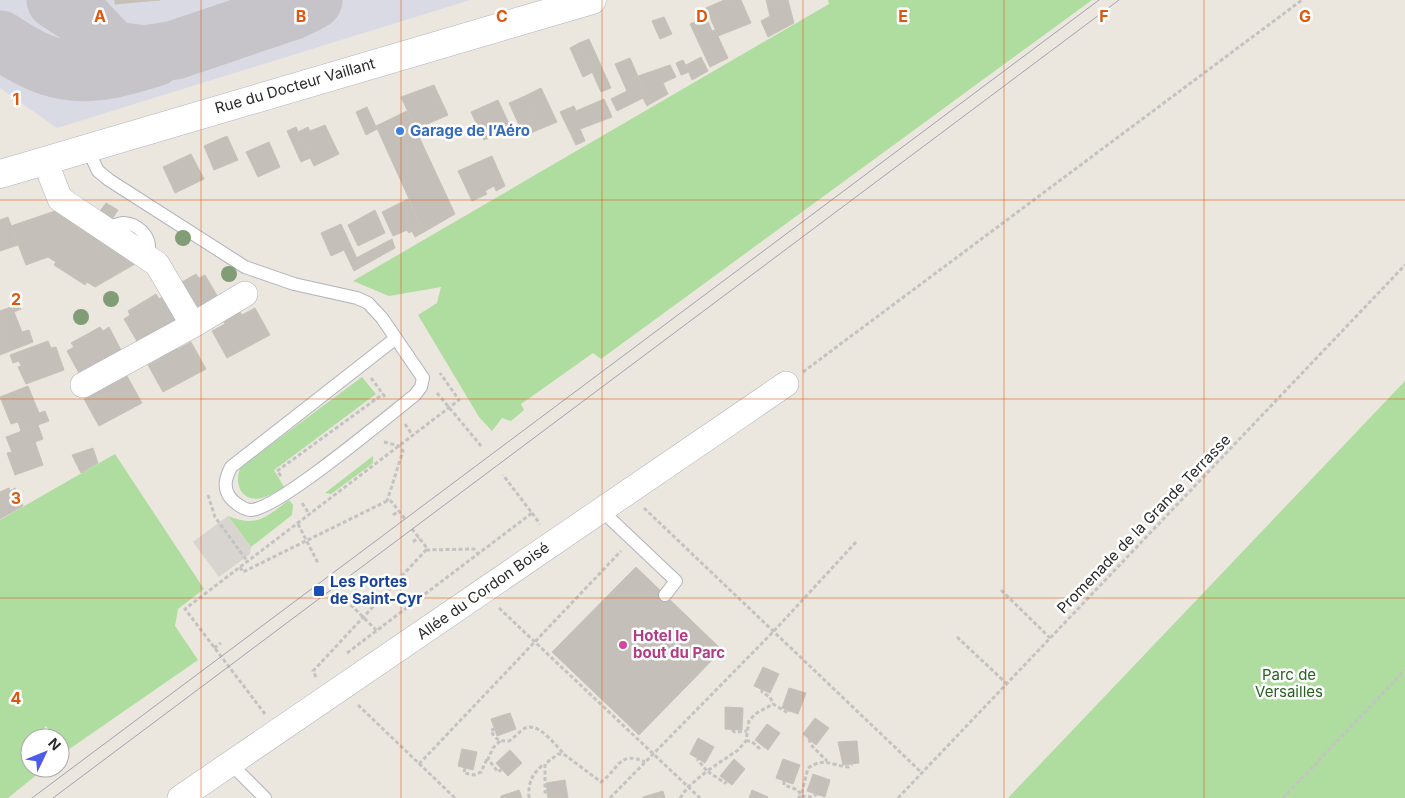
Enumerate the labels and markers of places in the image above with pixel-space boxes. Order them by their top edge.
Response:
place label: Garage de l’Aéro [410,121,530,140]
marker: Garage de l’Aéro [394,125,406,137]
place label: Les Portes de Saint-Cyr [330,572,422,608]
marker: Les Portes de Saint-Cyr [312,584,326,598]
place label: Hotel le bout du Parc [633,626,725,662]
marker: Hotel le bout du Parc [617,639,629,651]

